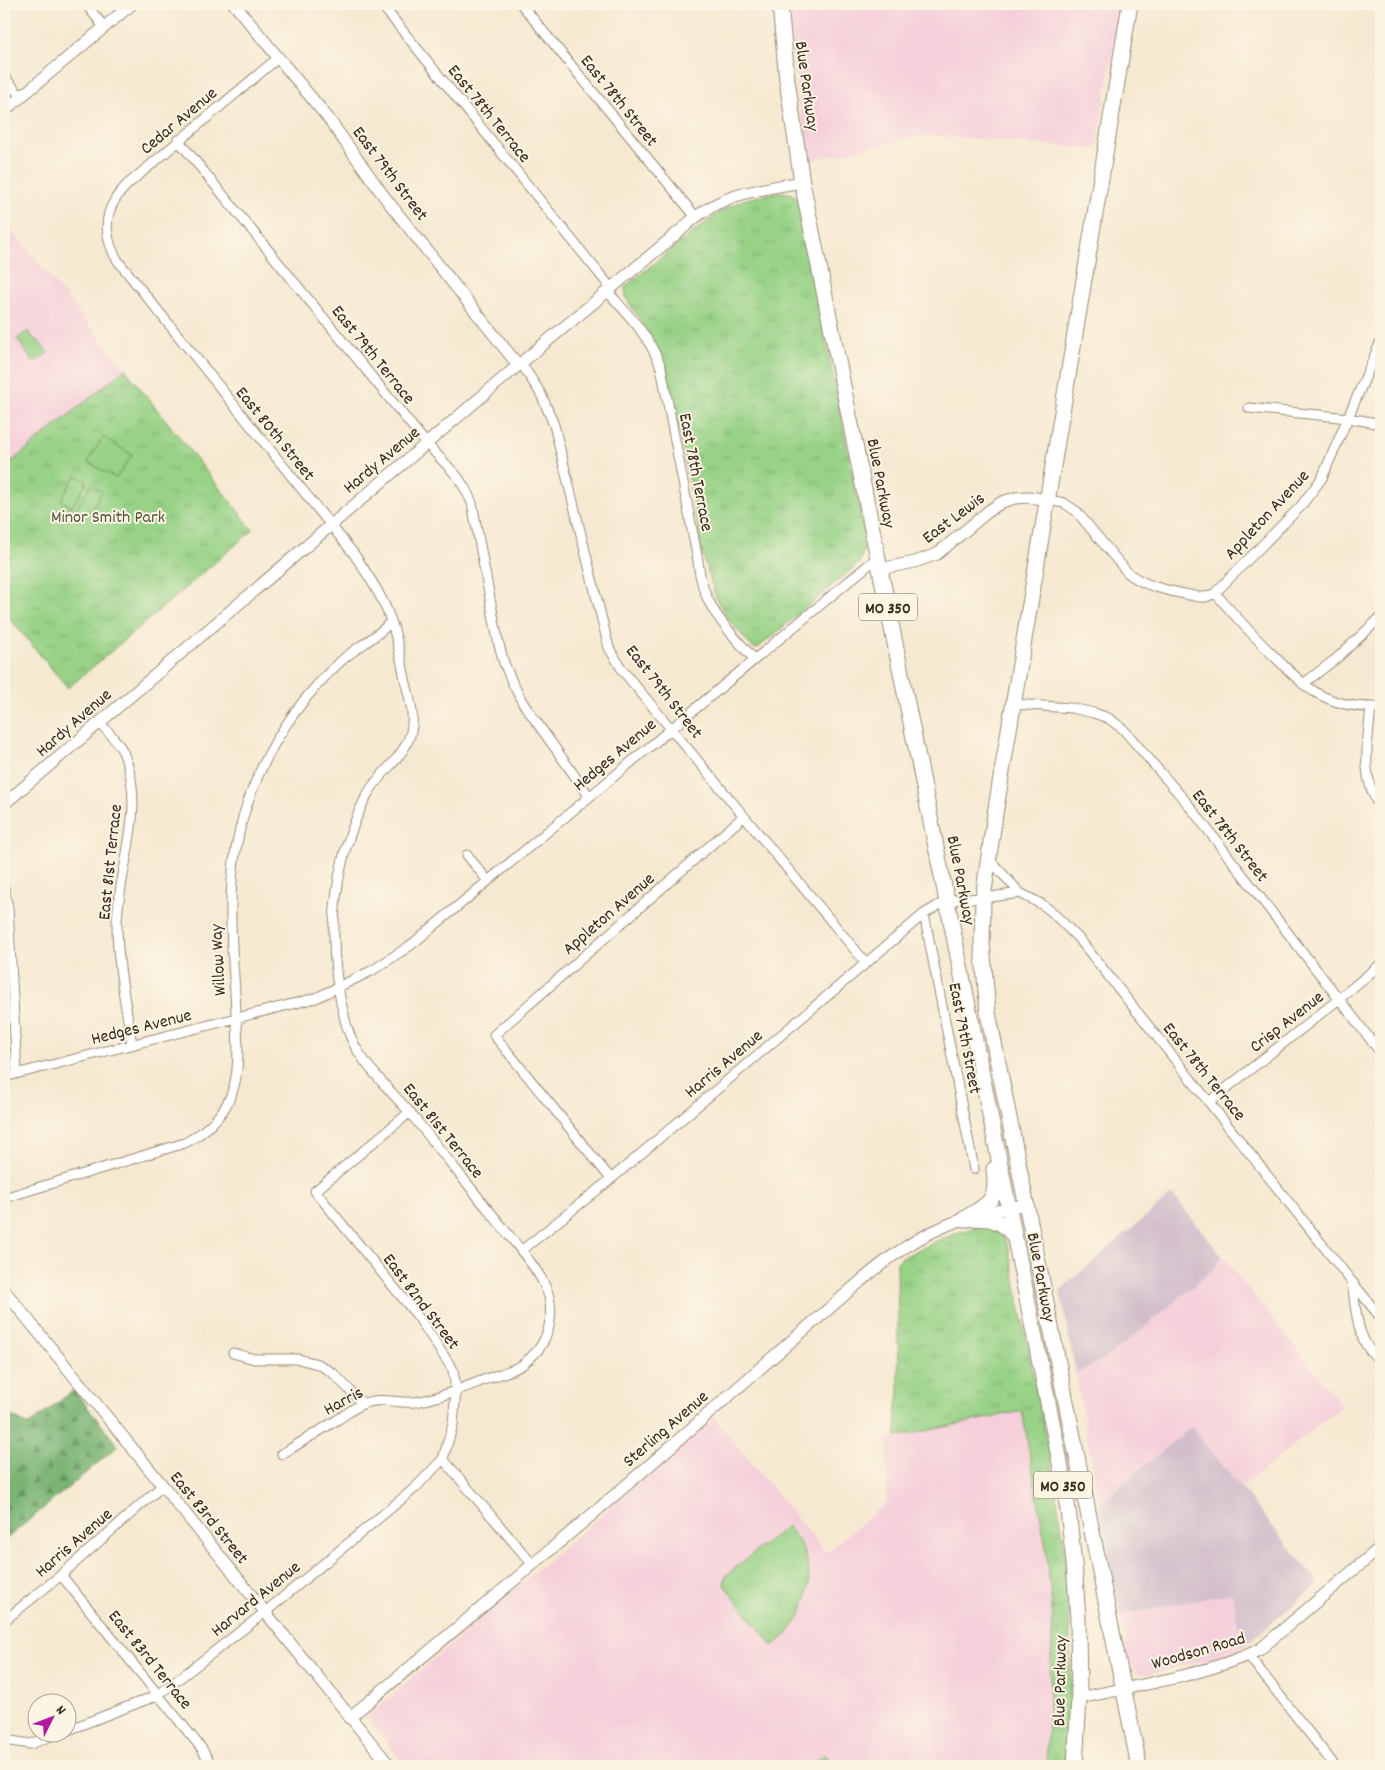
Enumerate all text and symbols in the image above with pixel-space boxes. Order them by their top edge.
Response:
street label: Blue Parkway [787,40,824,134]
street label: East 78th Street [573,50,663,153]
street label: East 78th Terrace [441,60,536,169]
street label: Cedar Avenue [136,82,224,162]
street label: East 79th Street [345,122,433,227]
street label: East 79th Terrace [324,301,420,411]
street label: East 80th Street [228,382,320,487]
street label: East 78th Terrace [671,411,718,534]
street label: Hardy Avenue [339,421,426,501]
street label: Blue Parkway [859,437,901,531]
street label: Appleton Avenue [1219,465,1316,566]
street label: East Lewis [918,487,991,551]
park label: Minor Smith Park [51,506,165,531]
road number: MO 350 [859,594,917,620]
street label: East 79th Street [618,640,708,745]
street label: Hardy Avenue [31,684,118,764]
street label: Hedges Avenue [568,713,663,798]
street label: East 78th Street [1185,785,1274,889]
street label: East 81st Terrace [93,803,130,922]
street label: Blue Parkway [939,834,981,928]
street label: Appleton Avenue [558,868,661,962]
street label: Willow Way [205,923,234,996]
street label: East 79th Street [941,981,987,1097]
street label: Crisp Avenue [1245,986,1330,1060]
street label: Hedges Avenue [89,1004,194,1053]
street label: East 78th Terrace [1156,1018,1251,1127]
street label: Harris Avenue [680,1025,769,1105]
street label: East 81st Terrace [396,1078,488,1185]
street label: Blue Parkway [1019,1231,1061,1325]
street label: East 82nd Street [376,1249,465,1356]
street label: Harris [320,1381,369,1423]
street label: Sterling Avenue [618,1386,715,1474]
street label: East 83rd Street [163,1467,254,1571]
road number: MO 350 [1034,1472,1092,1498]
street label: Harris Avenue [30,1503,119,1585]
street label: Harvard Avenue [206,1556,307,1644]
street label: East 83rd Terrace [101,1606,197,1716]
street label: Woodson Road [1149,1627,1249,1678]
street label: Blue Parkway [1048,1635,1075,1727]
north arrow [28,1692,78,1742]
text: N [50,1701,70,1720]

